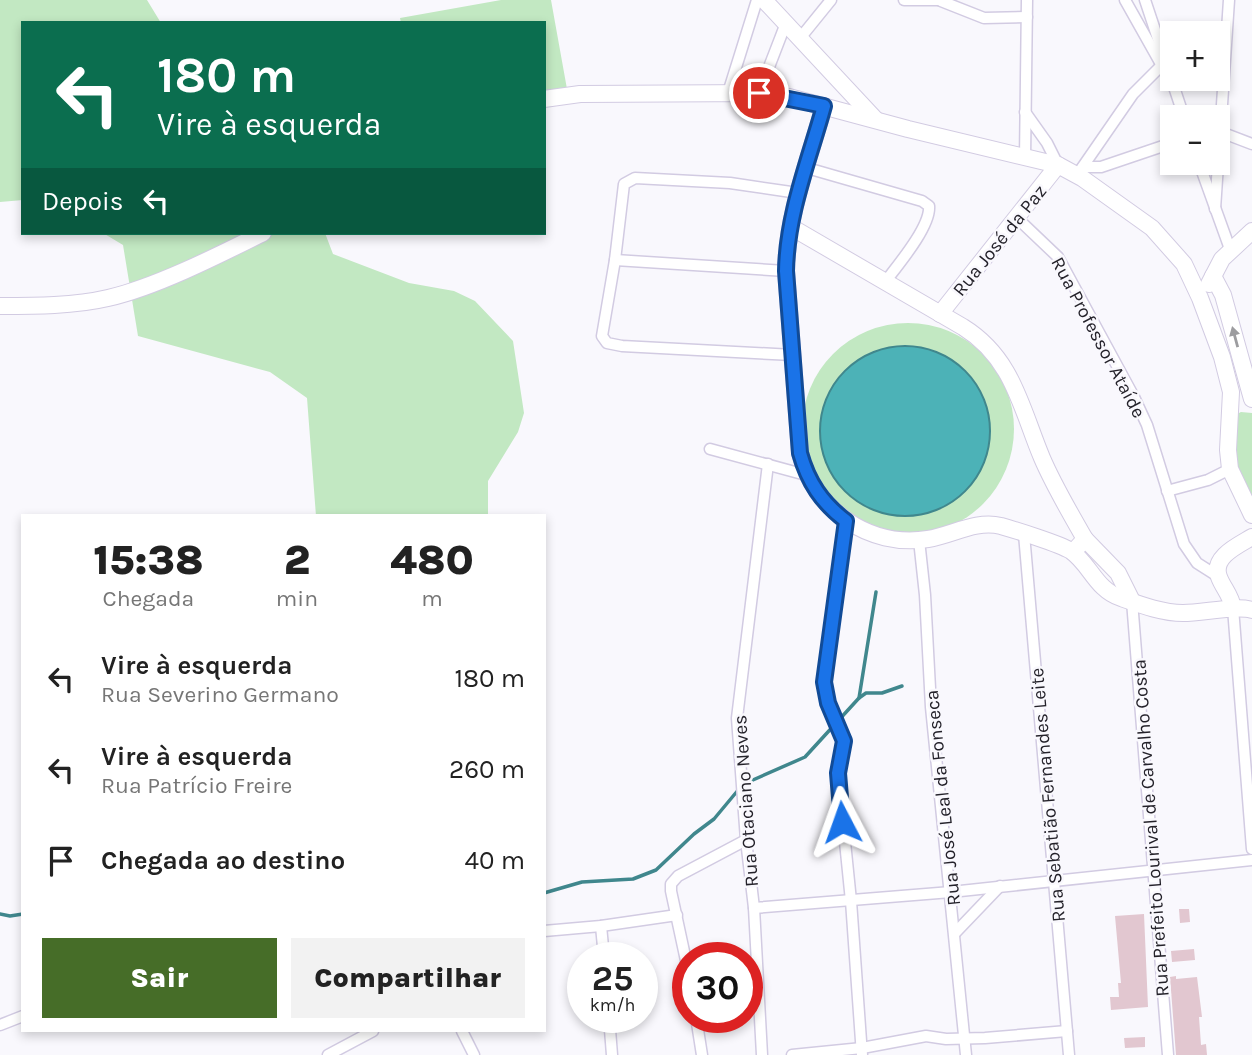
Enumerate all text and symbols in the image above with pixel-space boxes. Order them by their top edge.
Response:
map controls [1160,21,1230,175]
button: + [1160,21,1230,91]
text: 180 m [157,47,296,104]
icon: left [42,49,133,140]
pin [729,63,789,123]
icon: arrive [740,74,778,112]
button: − [1160,105,1230,175]
text: Vire à esquerda [157,106,381,143]
street label: Rua José da Paz [948,181,1051,301]
icon: left [137,182,175,220]
text: Depois [42,186,123,217]
street label: Rua Professor Ataíde [1046,253,1150,422]
one-way arrow [1229,326,1239,347]
text: 15:38 [93,535,204,585]
text: 2 [284,535,310,585]
text: 480 [390,535,474,585]
text: Chegada [103,585,194,612]
text: min [276,585,318,612]
text: m [421,585,443,612]
text: Vire à esquerda [101,650,292,681]
street label: Rua Prefeito Lourival de Carvalho Costa [1128,658,1174,997]
icon: left [42,660,80,698]
text: 180 m [455,663,525,694]
street label: Rua Sebatião Fernandes Leite [1026,667,1070,923]
text: Rua Severino Germano [101,681,339,708]
street label: Rua José Leal da Fonseca [921,689,965,907]
street label: Rua Otaciano Neves [729,714,763,888]
text: Vire à esquerda [101,741,292,772]
icon: left [42,751,80,789]
text: 260 m [449,754,525,785]
text: Rua Patrício Freire [101,772,292,799]
position arrow [805,785,879,859]
icon: arrive [42,842,80,880]
text: Chegada ao destino [101,845,345,876]
text: 40 m [465,845,525,876]
button: Sair [42,938,277,1018]
button: Compartilhar [291,938,525,1018]
speed limit sign: 30 [672,942,763,1033]
text: 25 [592,958,633,999]
text: km/h [590,994,635,1016]

